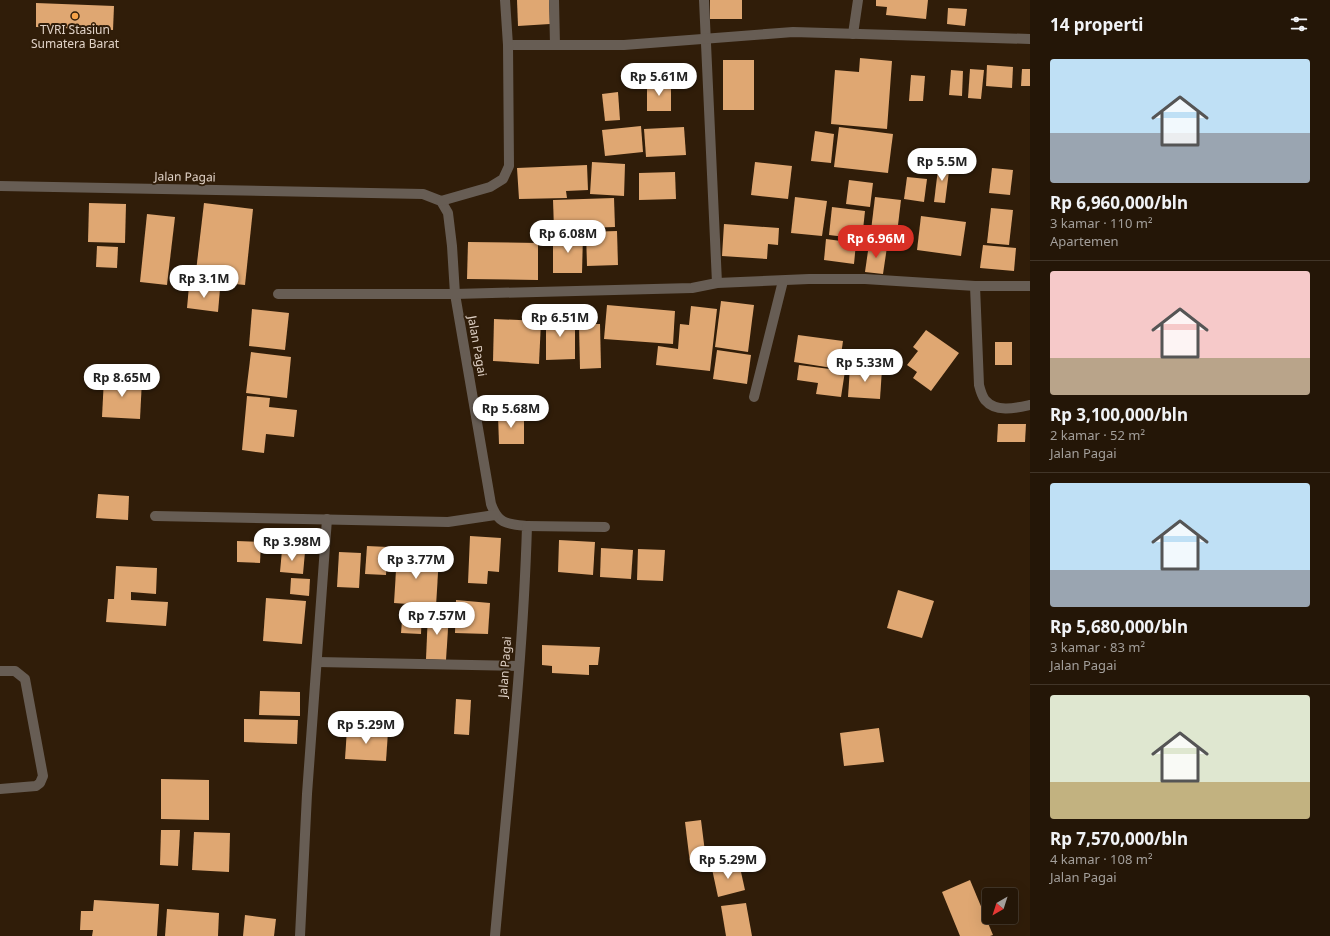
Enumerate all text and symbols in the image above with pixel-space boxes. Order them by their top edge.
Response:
marker: TVRI Stasiun Sumatera Barat [70,11,80,21]
text: 14 properti [1050,13,1143,36]
icon: filters [1288,13,1310,35]
place label: TVRI Stasiun Sumatera Barat [31,21,120,52]
pin: Rp 5.61M [618,63,700,97]
text: Rp 5.61M [630,67,688,85]
icon: home [1144,85,1216,157]
pin: Rp 5.5M [905,148,979,182]
text: Rp 5.5M [917,152,967,170]
street label: Jalan Pagai [153,167,216,186]
text: Rp 6,960,000/bln [1050,191,1188,214]
text: 3 kamar · 110 m² [1050,214,1153,232]
pin: Rp 6.08M [527,220,609,254]
text: Rp 6.08M [539,224,597,242]
pin: Rp 6.96M [835,225,917,259]
text: Rp 6.96M [847,229,905,247]
text: Apartemen [1050,232,1119,250]
pin: Rp 3.1M [167,265,241,299]
text: Rp 3.1M [179,269,229,287]
icon: home [1144,297,1216,369]
pin: Rp 6.51M [519,304,601,338]
text: Rp 6.51M [531,308,589,326]
street label: Jalan Pagai [464,313,491,378]
pin: Rp 5.33M [824,349,906,383]
text: Rp 5.33M [836,353,894,371]
pin: Rp 8.65M [81,364,163,398]
text: Rp 8.65M [93,368,151,386]
pin: Rp 5.68M [470,395,552,429]
text: Rp 5.68M [482,399,540,417]
text: Rp 3,100,000/bln [1050,403,1188,426]
text: 2 kamar · 52 m² [1050,426,1145,444]
text: Jalan Pagai [1050,444,1117,462]
icon: home [1144,509,1216,581]
pin: Rp 3.98M [251,528,333,562]
text: Rp 3.98M [263,532,321,550]
pin: Rp 3.77M [375,546,457,580]
text: Rp 3.77M [387,550,445,568]
pin: Rp 7.57M [396,602,478,636]
text: Rp 7.57M [408,606,466,624]
text: Rp 5,680,000/bln [1050,615,1188,638]
street label: Jalan Pagai [494,636,515,699]
text: 3 kamar · 83 m² [1050,638,1145,656]
text: Jalan Pagai [1050,656,1117,674]
pin: Rp 5.29M [325,711,407,745]
text: Rp 5.29M [337,715,395,733]
icon: home [1144,721,1216,793]
text: Rp 7,570,000/bln [1050,827,1188,850]
pin: Rp 5.29M [687,846,769,880]
text: Rp 5.29M [699,850,757,868]
text: 4 kamar · 108 m² [1050,850,1153,868]
text: Jalan Pagai [1050,868,1117,886]
north arrow [982,888,1018,924]
map controls [982,888,1018,924]

